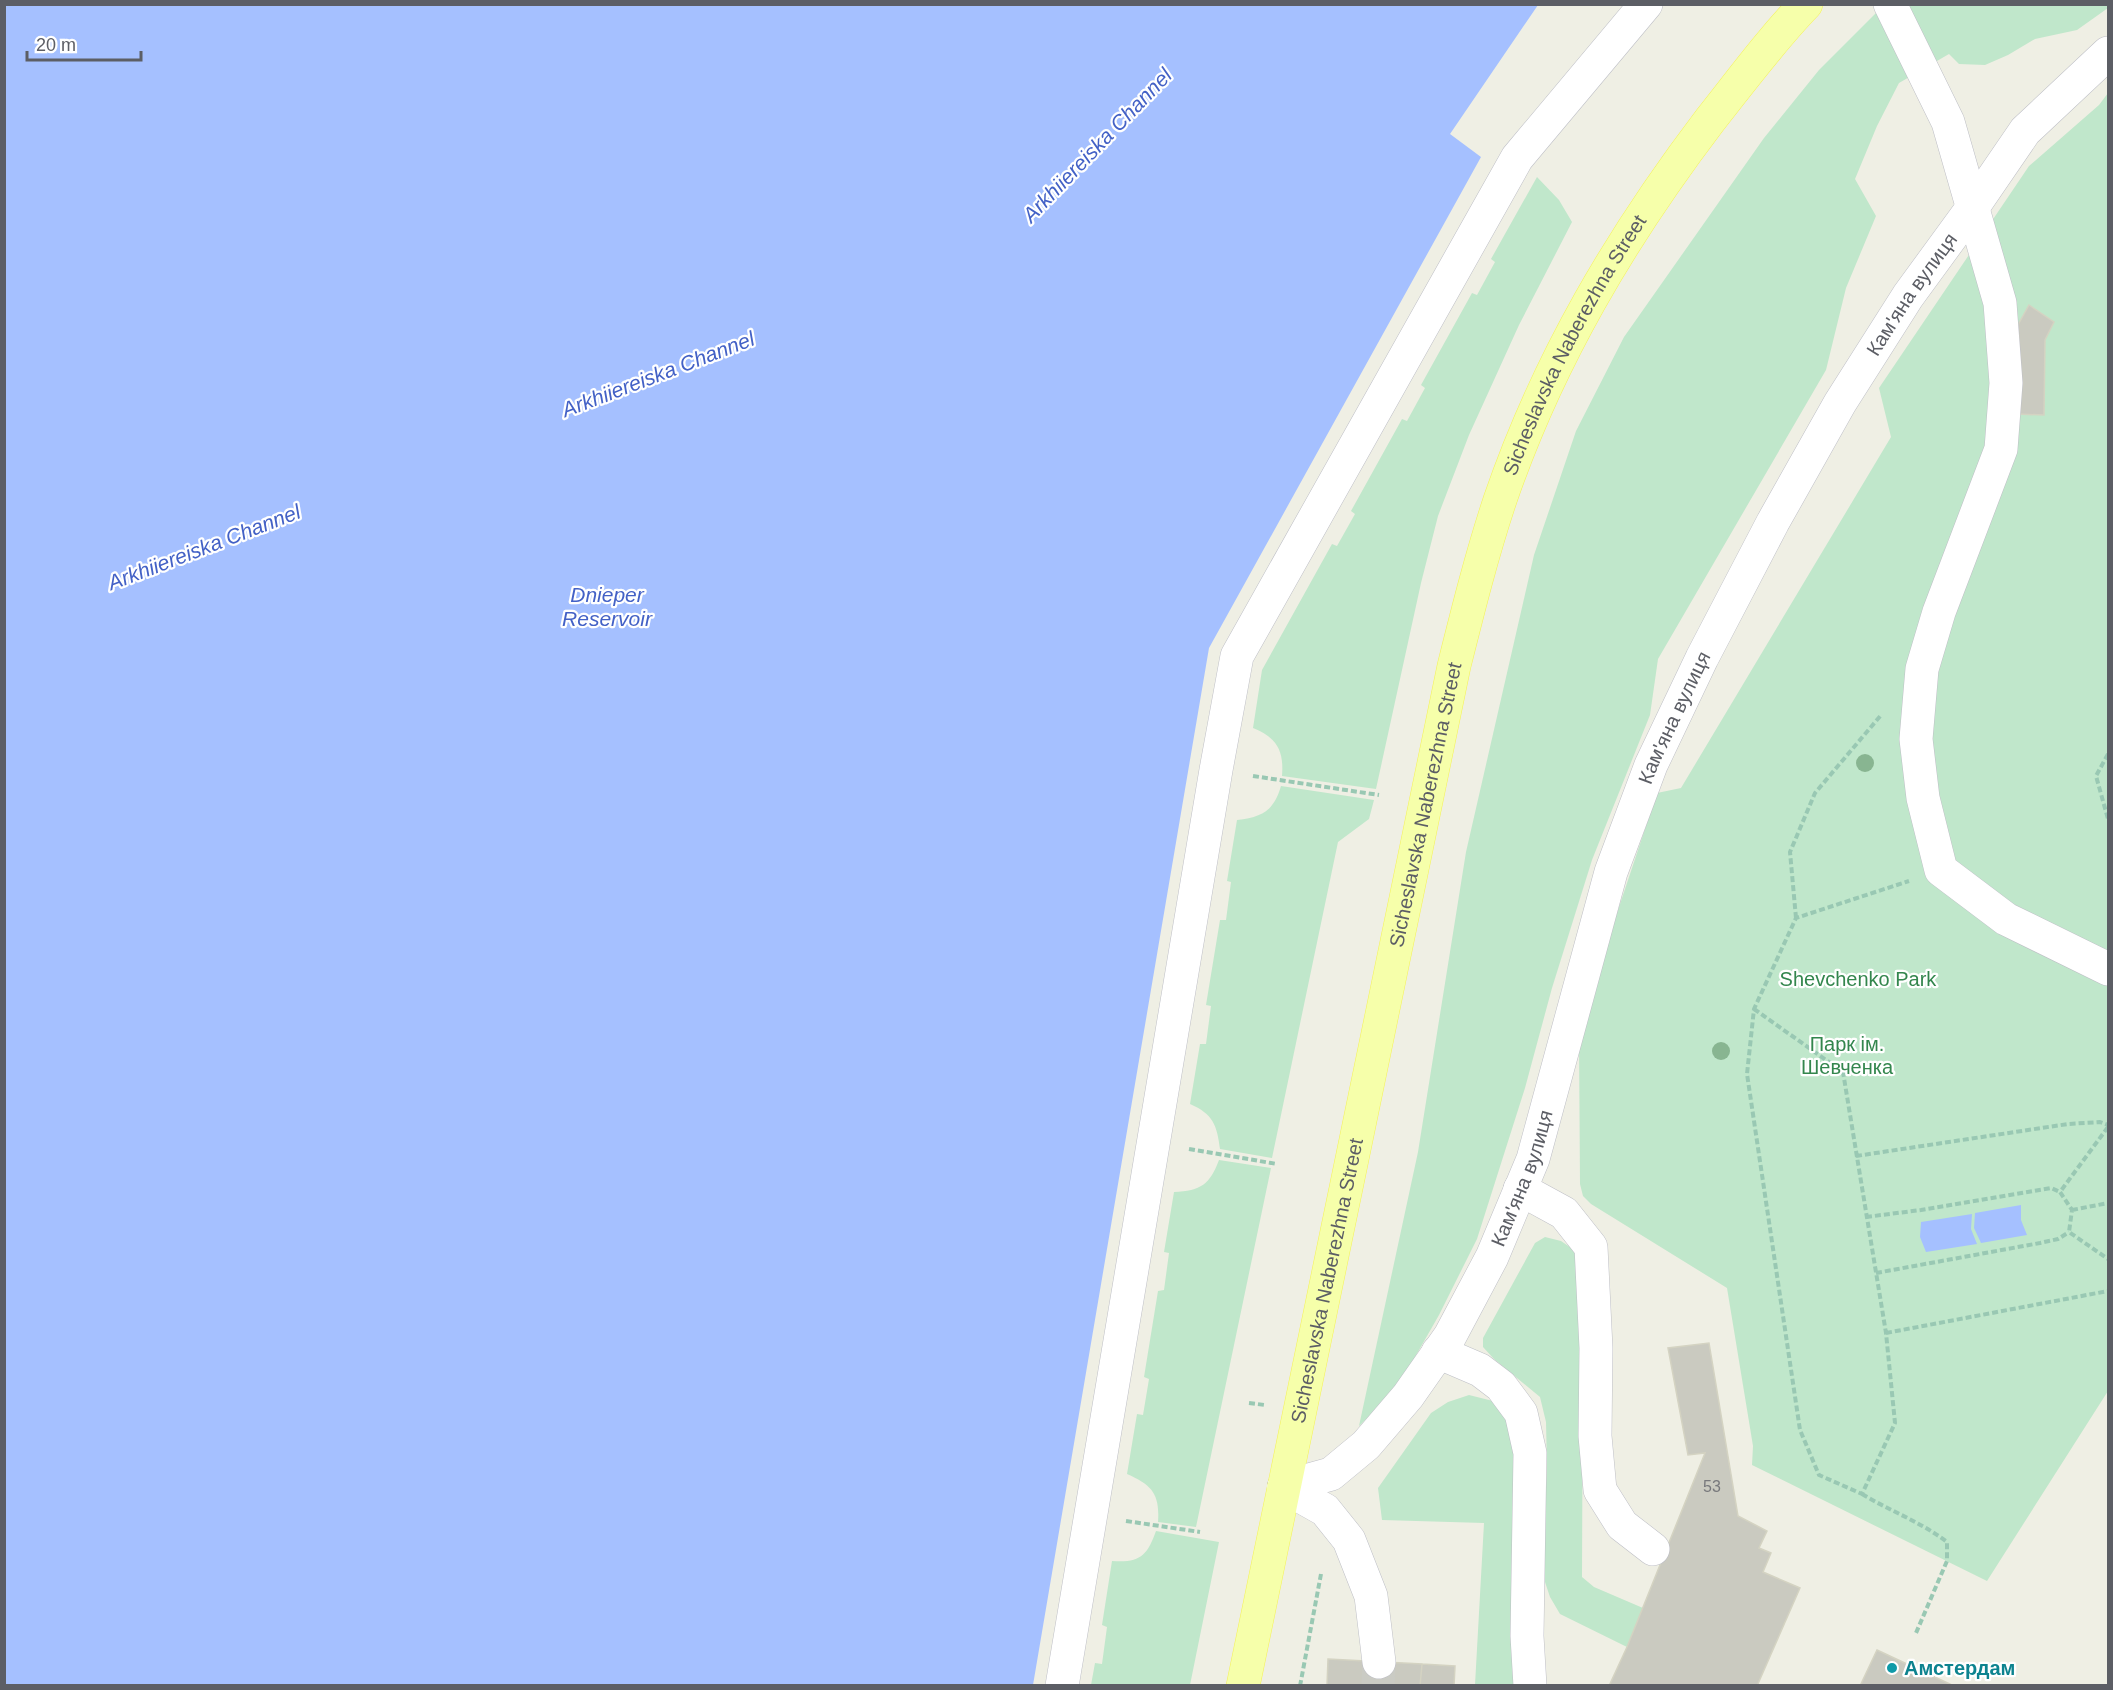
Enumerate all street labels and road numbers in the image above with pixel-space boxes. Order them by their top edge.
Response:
street label: Sicheslavska Naberezhna Street [1499,210,1651,478]
street label: Кам'яна вулиця [1862,229,1961,360]
street label: Кам'яна вулиця [1634,648,1715,787]
street label: Sicheslavska Naberezhna Street [1385,659,1466,949]
street label: Кам'яна вулиця [1487,1108,1557,1250]
street label: Sicheslavska Naberezhna Street [1287,1136,1367,1425]

